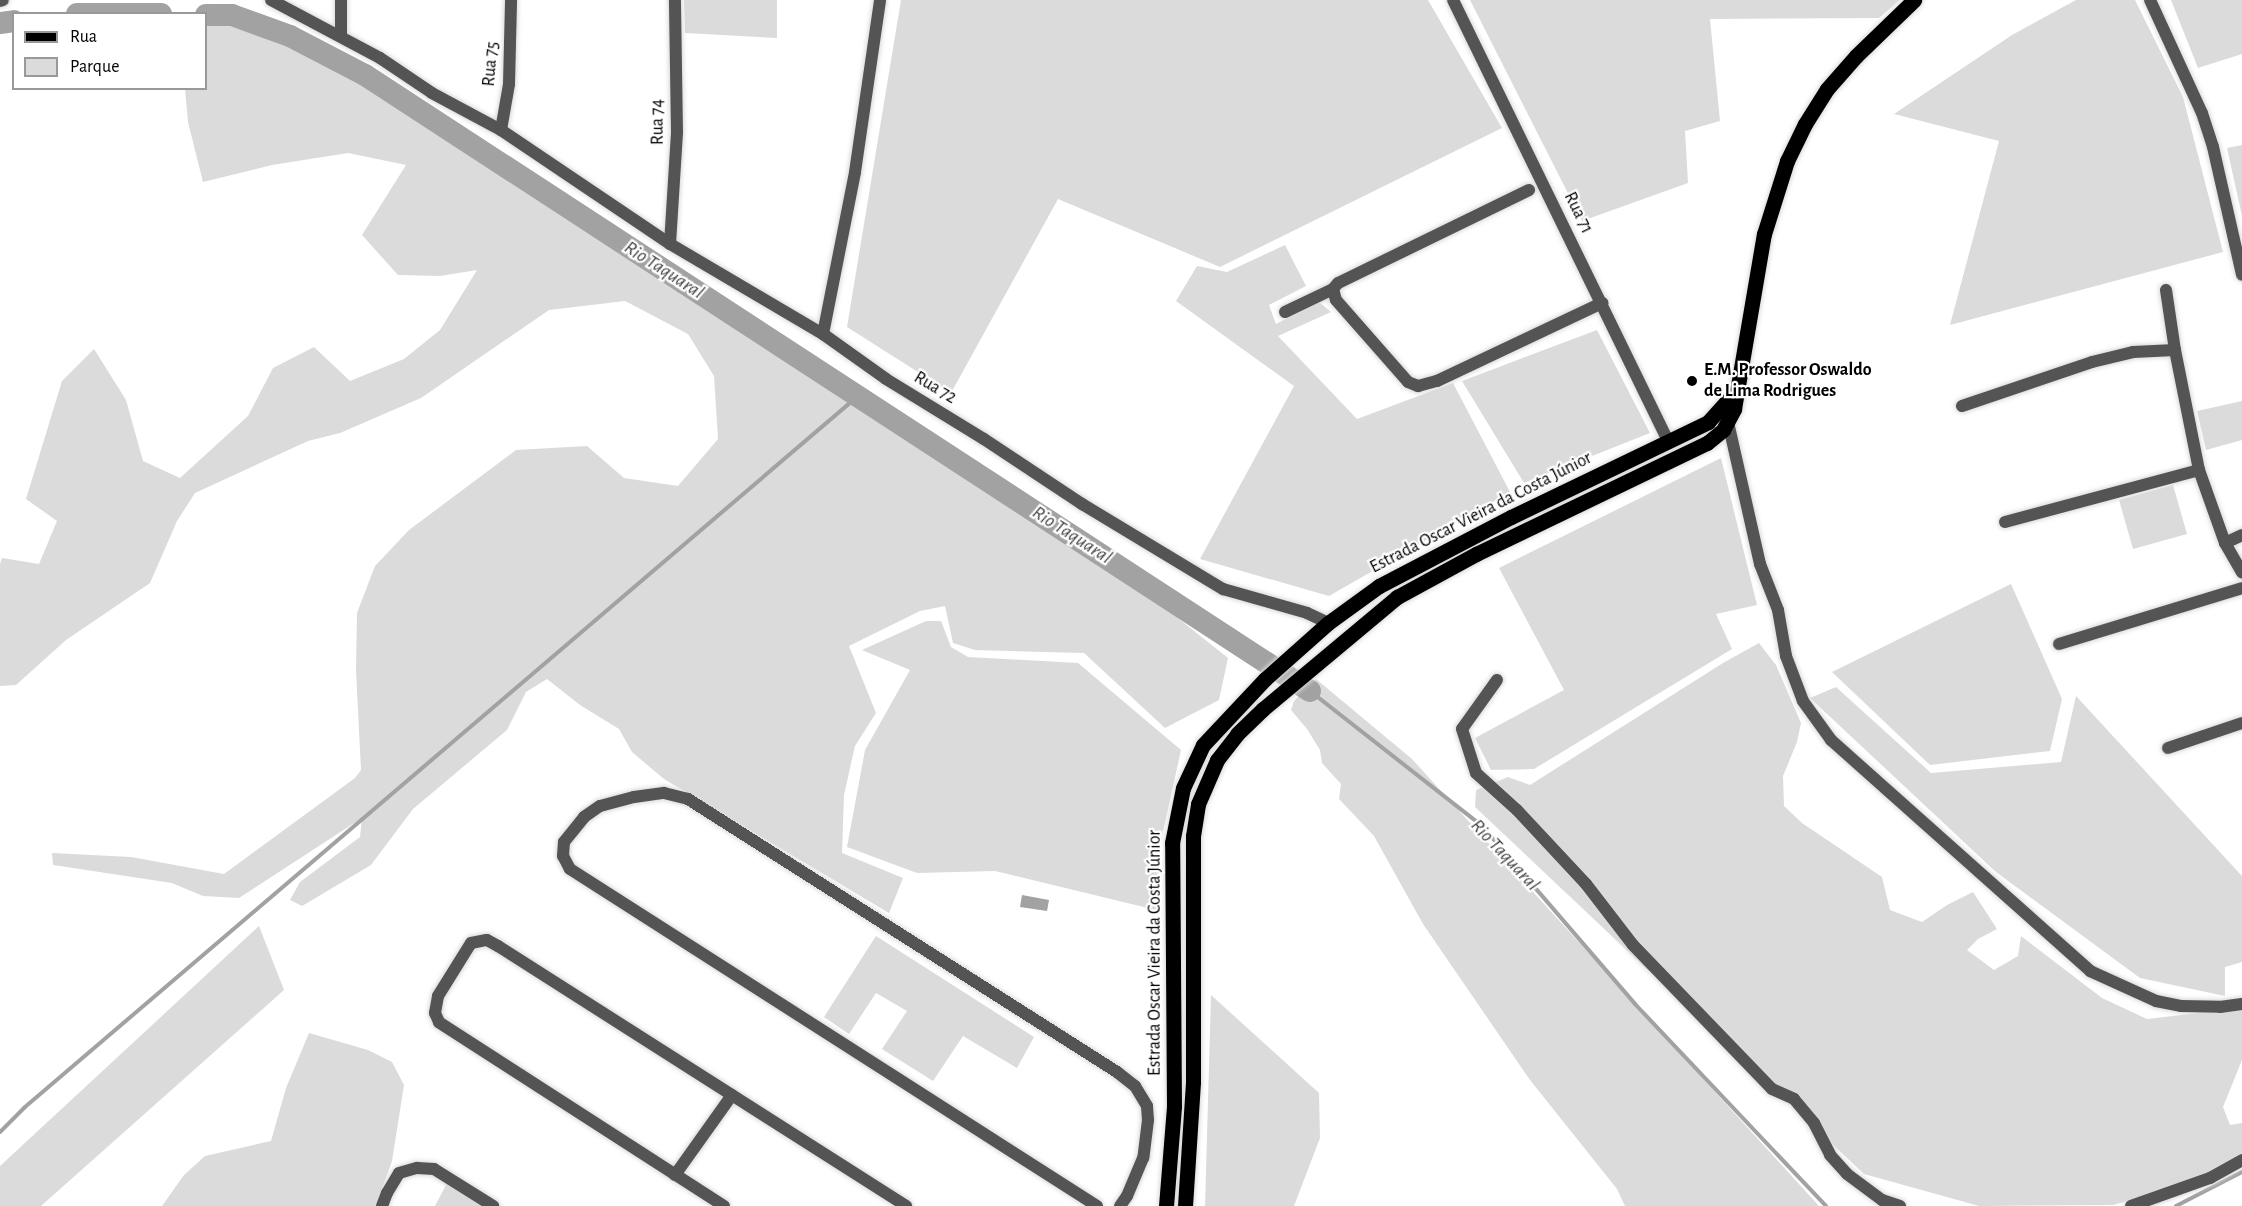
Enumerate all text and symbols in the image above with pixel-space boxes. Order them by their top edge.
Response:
legend [12,12,207,90]
text: Rua [70,28,97,46]
street label: Rua 75 [478,41,504,87]
text: Parque [70,58,119,76]
street label: Rua 74 [647,99,669,145]
street label: Rua 71 [1559,189,1597,237]
water label: Rio Taquaral [620,235,708,305]
place label: E.M. Professor Oswaldo de Lima Rodrigues [1704,360,1872,403]
street label: Rua 72 [910,367,960,409]
marker: E.M. Professor Oswaldo de Lima Rodrigues [1685,374,1699,388]
street label: Estrada Oscar Vieira da Costa Júnior [1366,448,1596,578]
water label: Rio Taquaral [1028,500,1116,570]
water label: Rio Taquaral [1466,814,1544,896]
street label: Estrada Oscar Vieira da Costa Júnior [1144,830,1166,1076]

